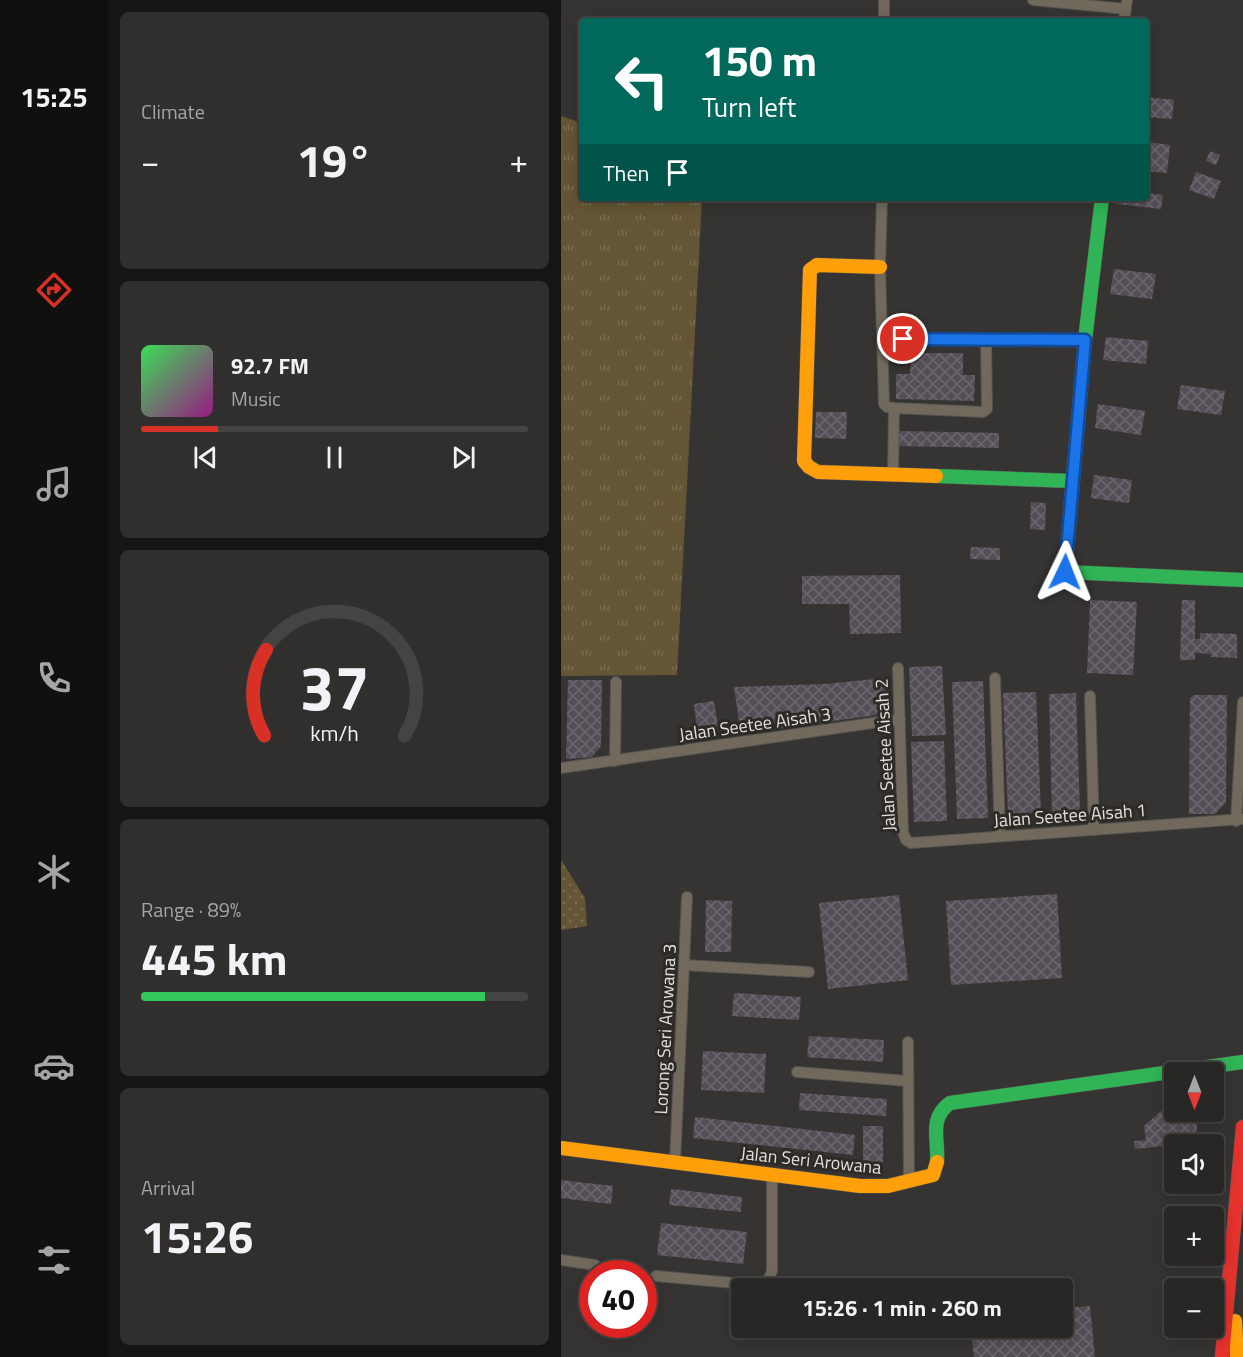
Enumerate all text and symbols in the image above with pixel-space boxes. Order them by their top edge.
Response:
text: 150 m [702,28,817,92]
icon: left [603,42,681,120]
text: 15:25 [20,76,88,117]
text: Turn left [702,86,796,127]
text: Climate [141,96,205,127]
text: 19° [297,126,372,194]
text: − [141,136,159,186]
text: + [510,136,528,186]
text: Then [603,156,649,190]
icon: arrive [661,156,694,189]
icon: directions [33,269,75,311]
pin [877,313,928,364]
icon: arrive [886,322,919,355]
text: 92.7 FM [231,349,309,383]
text: Music [231,383,281,414]
icon: previous [189,441,222,474]
icon: pause [318,441,351,474]
icon: next [447,441,480,474]
icon: music [33,463,75,505]
position arrow [1033,540,1097,604]
text: 37 [300,639,369,734]
icon: phone [33,657,75,699]
street label: Jalan Seetee Aisah 2 [868,678,902,832]
street label: Jalan Seetee Aisah 3 [677,700,833,748]
text: km/h [310,717,359,749]
street label: Jalan Seetee Aisah 1 [993,796,1147,834]
icon: climate [33,851,75,893]
text: Range · 89% [141,894,241,925]
text: 445 km [141,924,287,992]
street label: Lorong Seri Arowana 3 [647,943,683,1115]
icon: car [33,1045,75,1087]
north arrow [1164,1062,1224,1122]
map controls [1164,1062,1224,1338]
button: sound [1164,1134,1224,1194]
street label: Jalan Seri Arowana [739,1139,883,1181]
text: Arrival [141,1172,195,1203]
text: 15:26 [141,1202,253,1270]
button: + [1164,1206,1224,1266]
icon: filters [33,1239,75,1281]
speed limit sign: 40 [579,1260,657,1338]
button: − [1164,1278,1224,1338]
text: 15:26 · 1 min · 260 m [802,1291,1002,1325]

